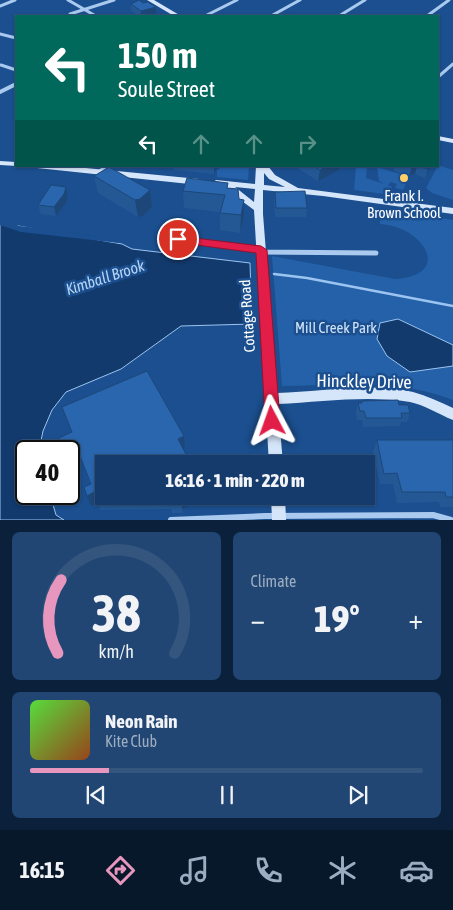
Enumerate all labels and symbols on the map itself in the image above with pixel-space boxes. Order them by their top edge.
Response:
marker: Frank I. Brown School [398,172,410,184]
place label: Frank I. Brown School [367,187,441,221]
pin [157,218,199,260]
water label: Kimball Brook [63,255,148,298]
street label: Cottage Road [236,279,258,353]
park label: Mill Creek Park [295,319,377,336]
street label: Hinckley Drive [316,370,412,392]
position arrow [245,394,297,446]
speed limit sign: 40 [15,440,80,505]

